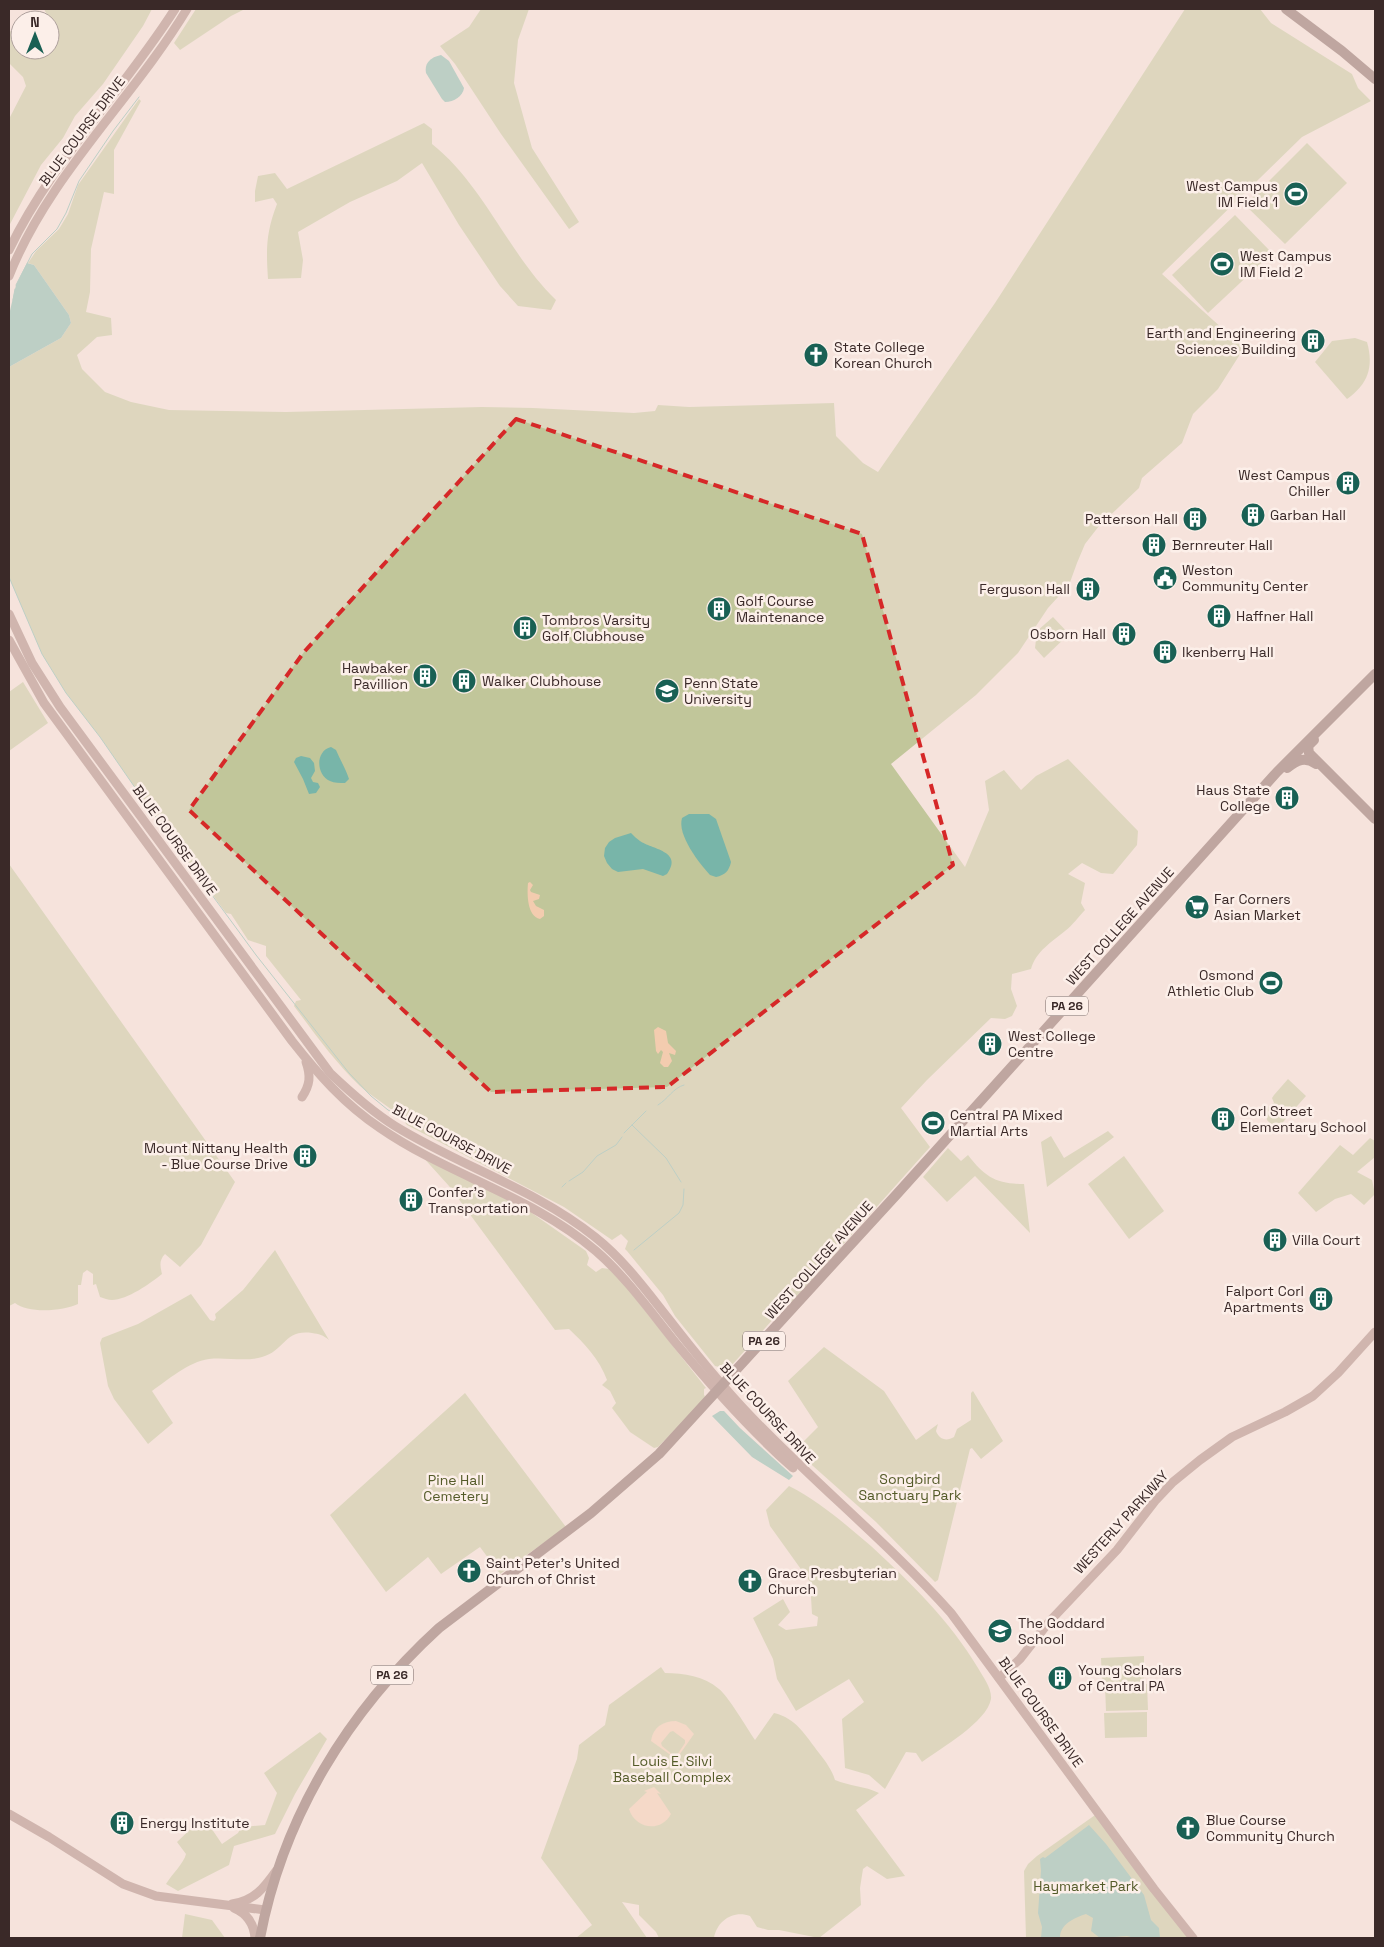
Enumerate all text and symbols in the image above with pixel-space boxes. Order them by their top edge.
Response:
north arrow [10,10,60,60]
text: N [30,13,40,31]
street label: BLUE COURSE DRIVE [35,73,129,189]
place label: West Campus IM Field 1 [1186,177,1278,211]
sports icon: West Campus IM Field 1 [1283,181,1309,207]
place label: West Campus IM Field 2 [1240,247,1332,281]
sports icon: West Campus IM Field 2 [1209,251,1235,277]
place label: Earth and Engineering Sciences Building [1147,324,1296,358]
building icon: Earth and Engineering Sciences Building [1300,328,1326,354]
place label: State College Korean Church [834,338,932,372]
church icon: State College Korean Church [803,342,829,368]
place label: West Campus Chiller [1238,466,1330,500]
building icon: West Campus Chiller [1335,470,1361,496]
building icon: Garban Hall [1240,502,1266,528]
building icon: Patterson Hall [1182,506,1208,532]
place label: Garban Hall [1270,506,1346,524]
place label: Patterson Hall [1085,510,1178,528]
building icon: Bernreuter Hall [1141,532,1167,558]
place label: Bernreuter Hall [1172,536,1273,554]
place label: Weston Community Center [1182,561,1308,595]
public building icon: Weston Community Center [1152,565,1178,591]
building icon: Ferguson Hall [1075,576,1101,602]
place label: Ferguson Hall [979,580,1070,598]
place label: Golf Course Maintenance [736,592,824,626]
building icon: Golf Course Maintenance [706,596,732,622]
building icon: Haffner Hall [1206,603,1232,629]
place label: Haffner Hall [1236,607,1313,625]
place label: Tombros Varsity Golf Clubhouse [542,611,650,645]
building icon: Tombros Varsity Golf Clubhouse [512,615,538,641]
building icon: Osborn Hall [1111,621,1137,647]
place label: Osborn Hall [1030,625,1106,643]
building icon: Ikenberry Hall [1152,639,1178,665]
place label: Ikenberry Hall [1182,643,1274,661]
place label: Hawbaker Pavillion [342,659,408,693]
building icon: Hawbaker Pavillion [412,663,438,689]
building icon: Walker Clubhouse [451,668,477,694]
place label: Walker Clubhouse [482,672,601,690]
place label: Penn State University [684,674,758,708]
school or university icon: Penn State University [654,678,680,704]
street label: BLUE COURSE DRIVE [129,781,221,899]
place label: Haus State College [1196,781,1270,815]
building icon: Haus State College [1274,785,1300,811]
street label: WEST COLLEGE AVENUE [1062,863,1178,989]
place label: Far Corners Asian Market [1214,890,1301,924]
supermarket icon: Far Corners Asian Market [1184,894,1210,920]
place label: Osmond Athletic Club [1167,966,1254,1000]
sports icon: Osmond Athletic Club [1258,970,1284,996]
road number: PA 26 [1046,996,1088,1016]
place label: West College Centre [1008,1027,1096,1061]
building icon: West College Centre [977,1031,1003,1057]
street label: BLUE COURSE DRIVE [389,1100,515,1178]
place label: Corl Street Elementary School [1240,1102,1366,1136]
place label: Central PA Mixed Martial Arts [950,1106,1063,1140]
building icon: Corl Street Elementary School [1210,1106,1236,1132]
sports icon: Central PA Mixed Martial Arts [920,1110,946,1136]
place label: Mount Nittany Health - Blue Course Drive [144,1139,288,1173]
building icon: Mount Nittany Health - Blue Course Drive [292,1143,318,1169]
place label: Confer's Transportation [428,1183,528,1217]
building icon: Confer's Transportation [398,1187,424,1213]
street label: WEST COLLEGE AVENUE [761,1197,877,1323]
building icon: Villa Court [1262,1227,1288,1253]
place label: Villa Court [1292,1231,1361,1249]
place label: Falport Corl Apartments [1224,1282,1304,1316]
building icon: Falport Corl Apartments [1308,1286,1334,1312]
road number: PA 26 [743,1332,785,1350]
street label: BLUE COURSE DRIVE [716,1359,820,1468]
street label: WESTERLY PARKWAY [1070,1466,1173,1577]
park label: Songbird Sanctuary Park [859,1470,962,1504]
park label: Pine Hall Cemetery [423,1471,489,1505]
place label: Saint Peter's United Church of Christ [486,1554,620,1588]
church icon: Saint Peter's United Church of Christ [456,1558,482,1584]
place label: Grace Presbyterian Church [768,1564,897,1598]
church icon: Grace Presbyterian Church [737,1568,763,1594]
place label: The Goddard School [1018,1614,1105,1648]
school or university icon: The Goddard School [987,1618,1013,1644]
street label: BLUE COURSE DRIVE [995,1653,1087,1771]
place label: Young Scholars of Central PA [1078,1661,1182,1695]
building icon: Young Scholars of Central PA [1047,1665,1073,1691]
road number: PA 26 [371,1666,413,1684]
park label: Louis E. Silvi Baseball Complex [613,1752,731,1786]
building icon: Energy Institute [109,1810,135,1836]
place label: Blue Course Community Church [1206,1811,1335,1845]
place label: Energy Institute [140,1814,250,1832]
church icon: Blue Course Community Church [1175,1815,1201,1841]
park label: Haymarket Park [1033,1877,1139,1895]

